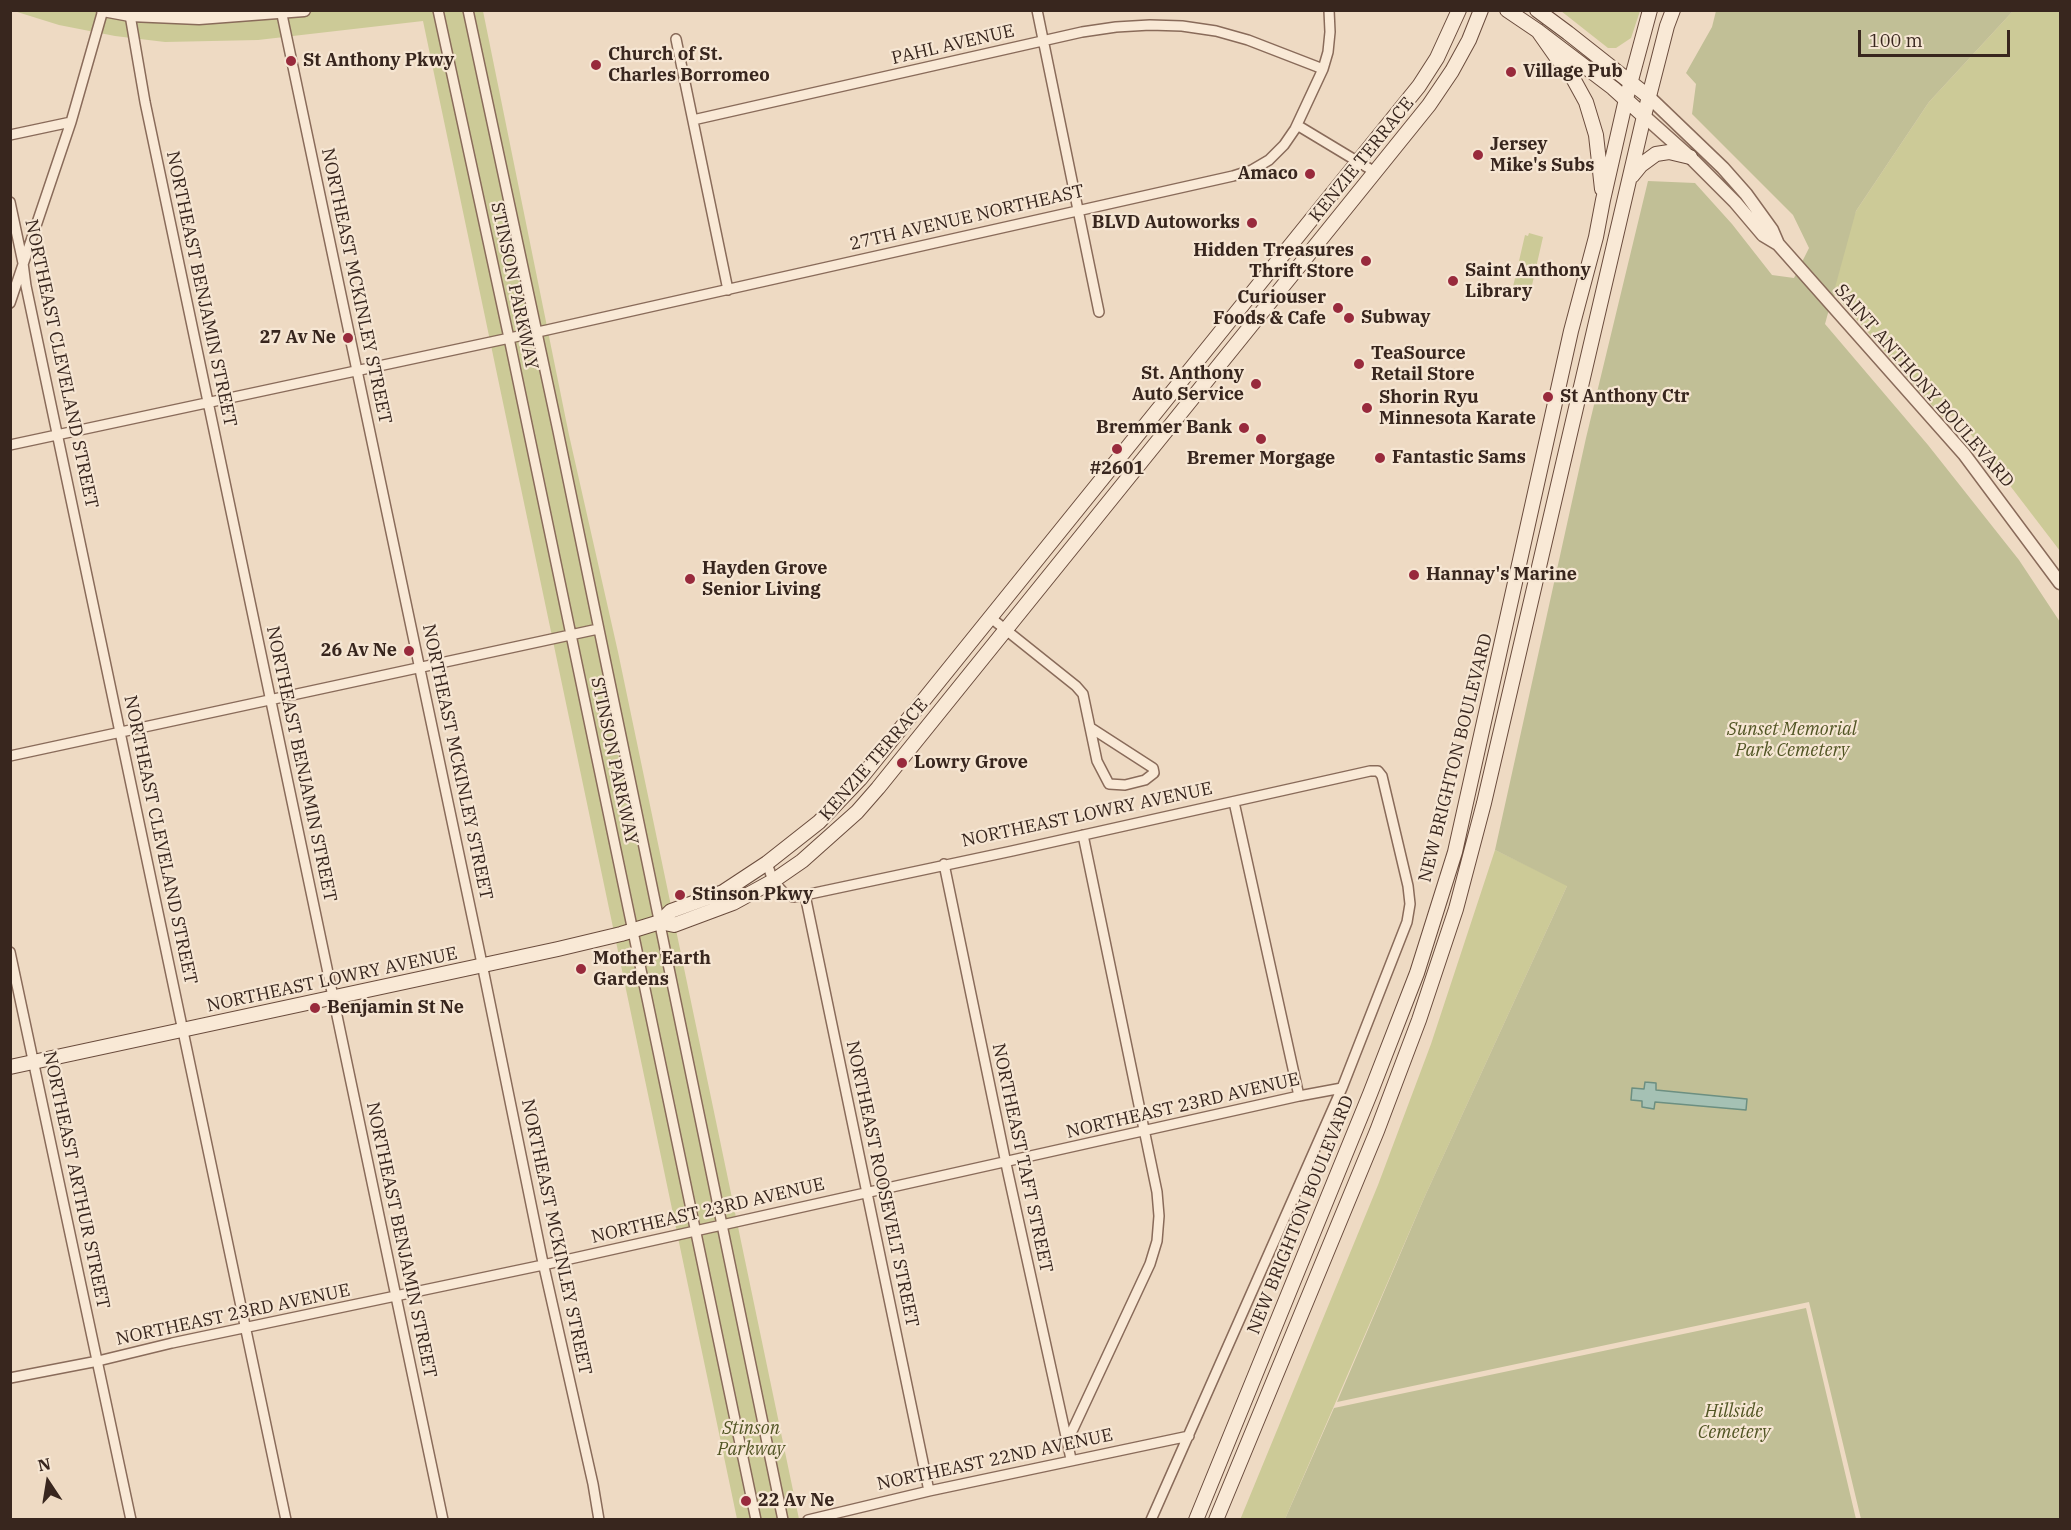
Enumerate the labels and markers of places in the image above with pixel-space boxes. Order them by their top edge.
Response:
place label: Church of St. Charles Borromeo [608,44,770,86]
place label: St Anthony Pkwy [303,50,454,72]
marker: St Anthony Pkwy [284,54,298,68]
marker: Church of St. Charles Borromeo [589,58,603,72]
place label: Village Pub [1523,61,1623,83]
marker: Village Pub [1504,65,1518,79]
place label: Jersey Mike's Subs [1490,134,1594,176]
marker: Jersey Mike's Subs [1471,148,1485,162]
place label: Amaco [1238,163,1298,185]
marker: Amaco [1303,167,1317,181]
place label: BLVD Autoworks [1092,212,1240,234]
marker: BLVD Autoworks [1245,216,1259,230]
place label: Hidden Treasures Thrift Store [1193,240,1354,282]
marker: Hidden Treasures Thrift Store [1359,254,1373,268]
place label: Saint Anthony Library [1465,260,1591,302]
marker: Saint Anthony Library [1446,274,1460,288]
place label: Curiouser Foods & Cafe [1213,287,1326,330]
marker: Curiouser Foods & Cafe [1331,301,1345,315]
place label: Subway [1361,307,1431,329]
marker: Subway [1342,311,1356,325]
place label: 27 Av Ne [260,327,336,349]
marker: 27 Av Ne [341,331,355,345]
place label: TeaSource Retail Store [1371,343,1475,386]
marker: TeaSource Retail Store [1352,357,1366,371]
place label: St. Anthony Auto Service [1132,363,1244,406]
marker: St. Anthony Auto Service [1249,377,1263,391]
place label: St Anthony Ctr [1560,386,1689,408]
place label: Shorin Ryu Minnesota Karate [1379,387,1536,430]
marker: St Anthony Ctr [1541,390,1555,404]
marker: Shorin Ryu Minnesota Karate [1360,401,1374,415]
place label: Bremmer Bank [1096,417,1232,439]
marker: Bremmer Bank [1237,421,1251,435]
marker: Bremer Morgage [1254,432,1268,446]
marker: #2601 [1110,442,1124,456]
place label: Fantastic Sams [1392,447,1526,469]
place label: Bremer Morgage [1187,448,1335,470]
marker: Fantastic Sams [1373,451,1387,465]
place label: #2601 [1090,458,1144,480]
place label: Hayden Grove Senior Living [702,558,827,600]
place label: Hannay's Marine [1426,564,1577,586]
marker: Hannay's Marine [1407,568,1421,582]
marker: Hayden Grove Senior Living [683,572,697,586]
place label: 26 Av Ne [321,640,397,662]
marker: 26 Av Ne [402,644,416,658]
place label: Lowry Grove [914,752,1028,774]
marker: Lowry Grove [895,756,909,770]
place label: Stinson Pkwy [692,884,813,906]
marker: Stinson Pkwy [673,888,687,902]
place label: Mother Earth Gardens [593,948,711,990]
marker: Mother Earth Gardens [574,962,588,976]
place label: Benjamin St Ne [327,997,464,1019]
marker: Benjamin St Ne [308,1001,322,1015]
place label: 22 Av Ne [758,1490,834,1512]
marker: 22 Av Ne [739,1494,753,1508]

